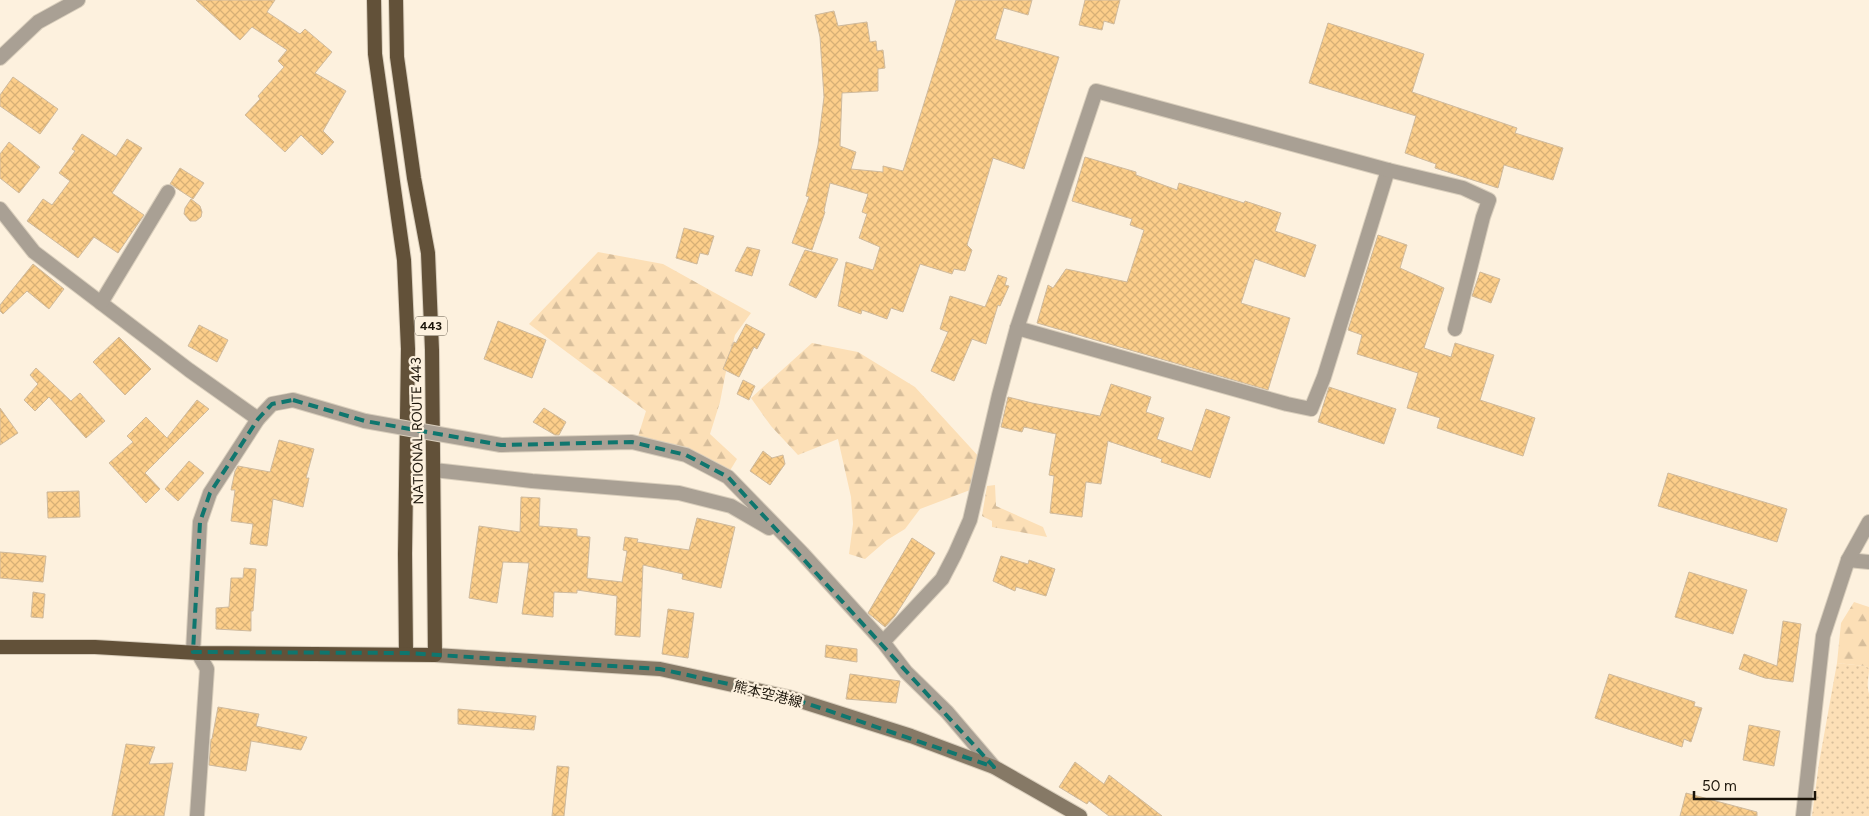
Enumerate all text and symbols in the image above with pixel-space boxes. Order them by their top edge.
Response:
road number: 443 [415,316,447,336]
street label: NATIONAL ROUTE 443 [408,357,427,505]
street label: 熊本空港線 [732,678,804,711]
scale bar [1694,768,1815,800]
text: 50 m [1702,777,1737,795]

